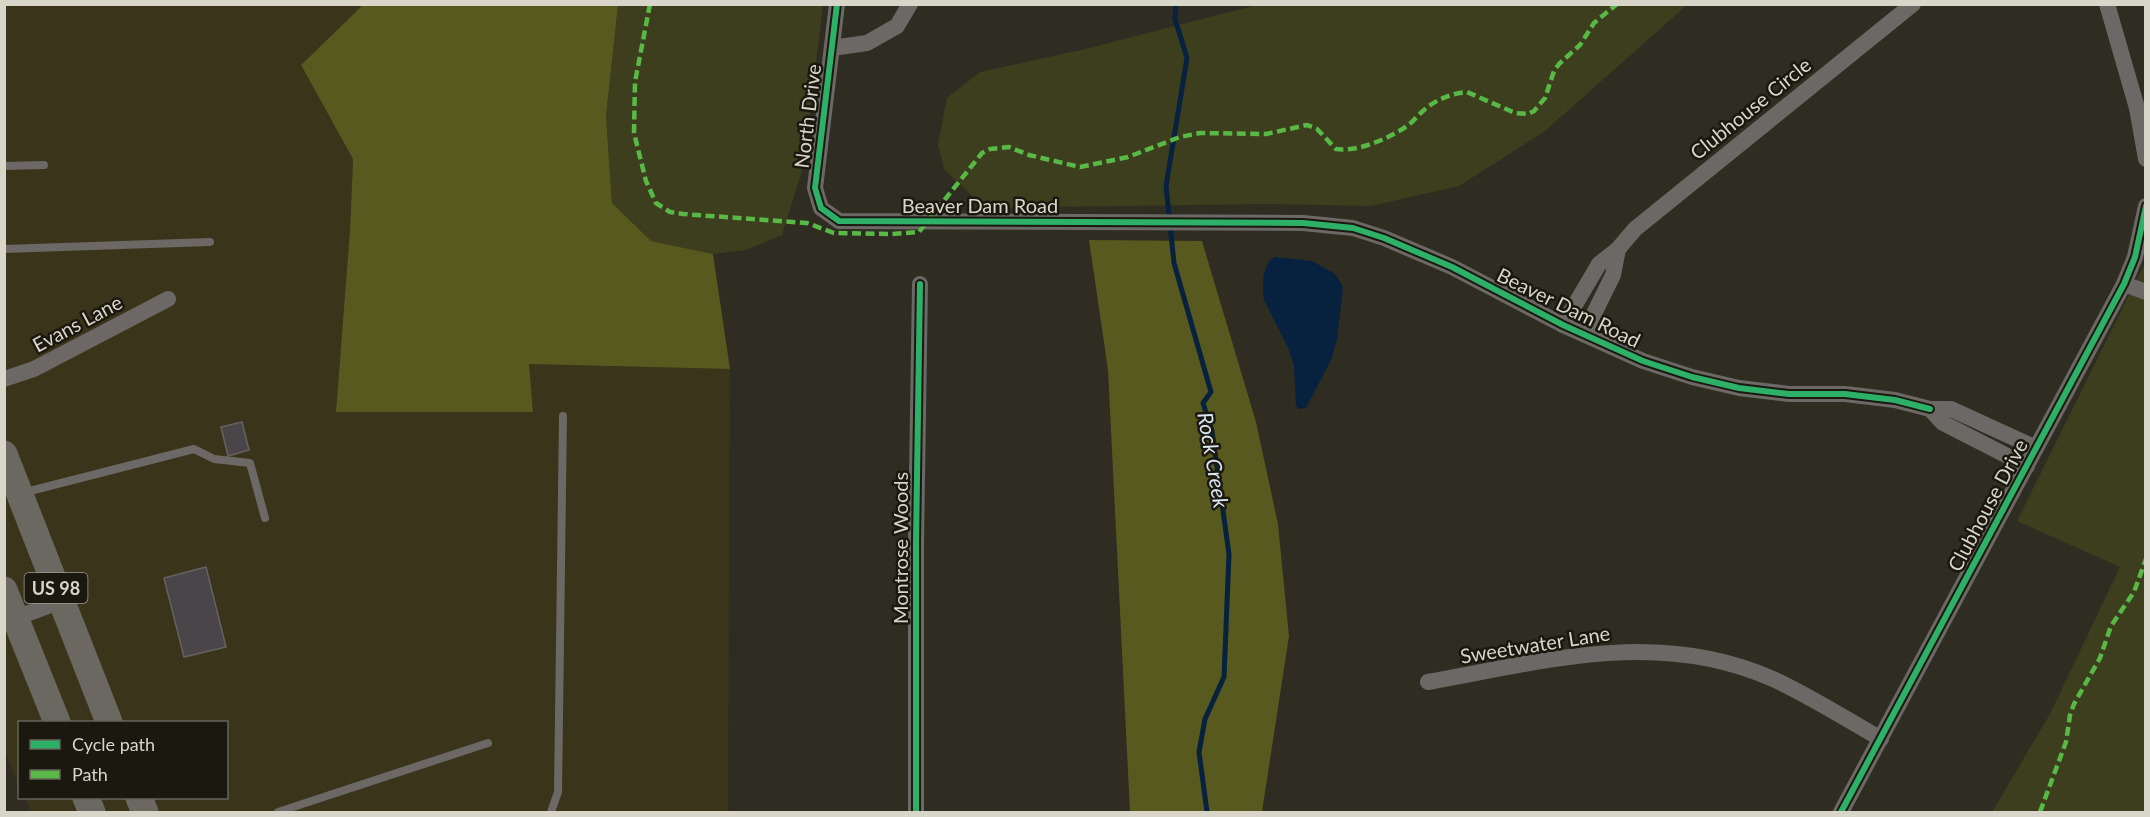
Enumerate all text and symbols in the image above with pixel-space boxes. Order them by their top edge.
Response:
street label: Clubhouse Circle [1685,52,1815,164]
street label: North Drive [789,63,825,169]
street label: Beaver Dam Road [902,193,1058,217]
street label: Beaver Dam Road [1493,262,1645,352]
street label: Evans Lane [28,289,126,357]
water label: Rock Creek [1193,410,1235,511]
street label: Clubhouse Drive [1942,435,2032,575]
street label: Montrose Woods [888,472,912,624]
road number: US 98 [25,573,88,603]
street label: Sweetwater Lane [1458,620,1612,668]
legend [18,721,228,799]
text: Cycle path [72,733,155,755]
text: Path [72,763,108,785]

